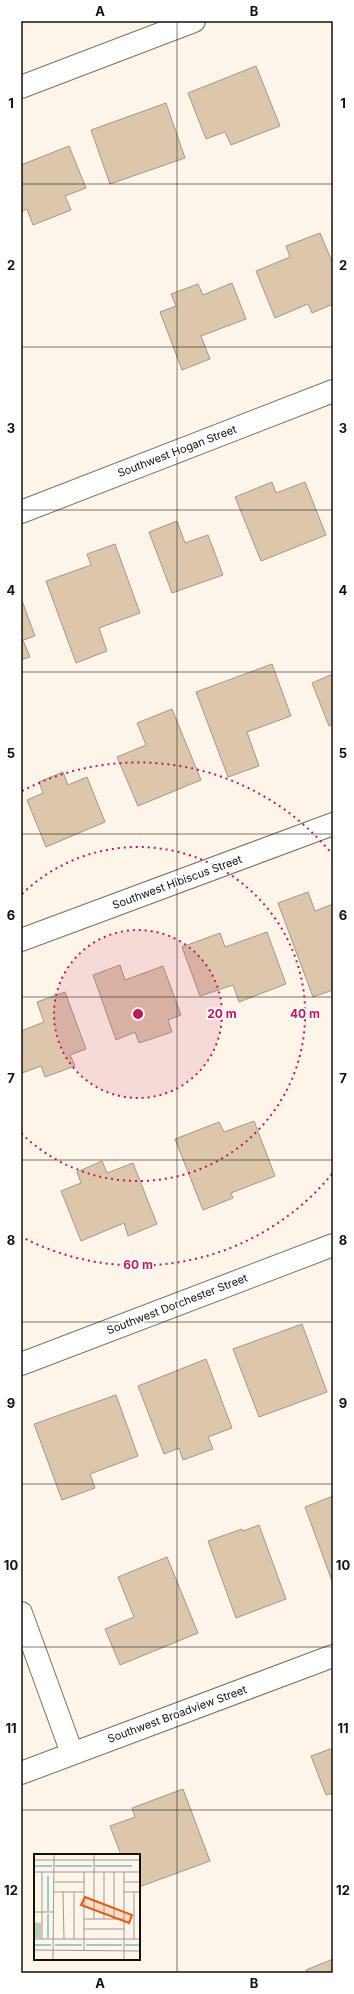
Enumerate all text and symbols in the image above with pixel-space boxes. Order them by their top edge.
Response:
text: A [95,3,105,19]
text: B [250,3,259,19]
text: 1 [8,95,14,111]
text: 1 [340,95,346,111]
text: 2 [7,257,15,273]
text: 2 [339,257,347,273]
text: 3 [7,420,15,436]
text: 3 [339,420,347,436]
street label: Southwest Hogan Street [116,422,239,480]
text: 4 [7,582,16,598]
text: 4 [339,582,348,598]
text: 5 [7,745,15,761]
text: 5 [339,745,347,761]
street label: Southwest Hibiscus Street [110,852,244,912]
text: 6 [7,907,15,923]
text: 6 [339,907,347,923]
text: 20 m [207,1006,237,1021]
text: 40 m [290,1006,320,1021]
centre of rings [131,1007,145,1021]
text: 7 [7,1070,15,1086]
text: 7 [339,1070,347,1086]
text: 8 [7,1232,15,1248]
text: 8 [339,1232,347,1248]
text: 60 m [123,1257,153,1272]
street label: Southwest Dorchester Street [105,1271,250,1337]
text: 9 [7,1395,15,1411]
text: 9 [339,1395,347,1411]
text: 10 [4,1557,18,1573]
text: 10 [336,1557,350,1573]
street label: Southwest Broadview Street [106,1682,249,1746]
text: 11 [5,1720,17,1736]
text: 11 [337,1720,349,1736]
inset map [34,1854,140,1960]
text: 12 [4,1882,18,1898]
text: 12 [336,1882,350,1898]
text: A [95,1975,105,1991]
text: B [250,1975,259,1991]

